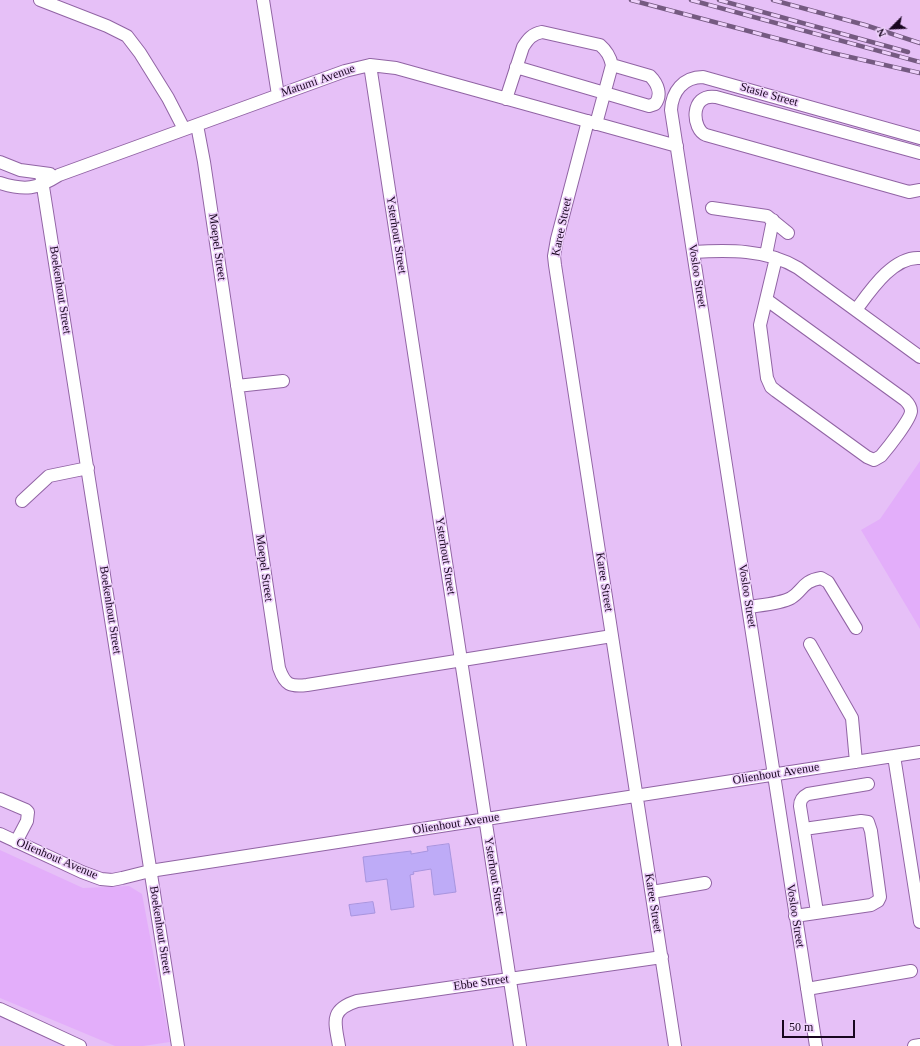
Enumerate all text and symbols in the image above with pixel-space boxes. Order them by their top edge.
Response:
north arrow [872,8,912,48]
text: N [874,27,888,39]
street label: Matumi Avenue [279,62,357,100]
street label: Stasie Street [738,80,800,110]
street label: Ysterhout Street [383,195,409,275]
street label: Karee Street [549,196,575,258]
street label: Moepel Street [205,213,229,281]
street label: Vosloo Street [685,243,709,309]
street label: Boekenhout Street [46,245,74,335]
street label: Ysterhout Street [432,516,458,596]
street label: Moepel Street [252,534,276,602]
street label: Karee Street [592,551,616,613]
street label: Vosloo Street [735,563,759,629]
street label: Boekenhout Street [96,565,124,655]
street label: Olienhout Avenue [732,760,820,788]
street label: Olienhout Avenue [412,810,500,838]
street label: Olienhout Avenue [14,835,100,883]
street label: Ysterhout Street [481,836,507,916]
street label: Karee Street [641,872,665,934]
street label: Vosloo Street [783,883,807,949]
street label: Boekenhout Street [146,885,174,975]
street label: Ebbe Street [452,972,510,994]
scale bar [784,1012,857,1038]
text: 50 m [789,1020,813,1034]

